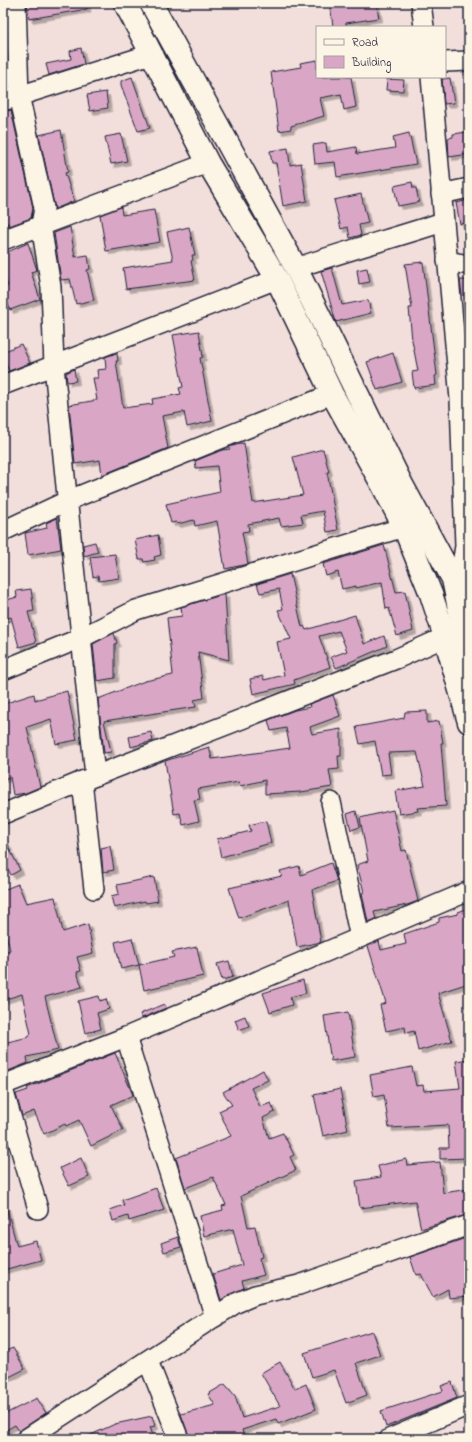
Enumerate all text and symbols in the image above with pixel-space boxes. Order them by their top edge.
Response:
legend [316,26,446,78]
text: Road [352,34,378,52]
text: Building [351,54,391,73]

